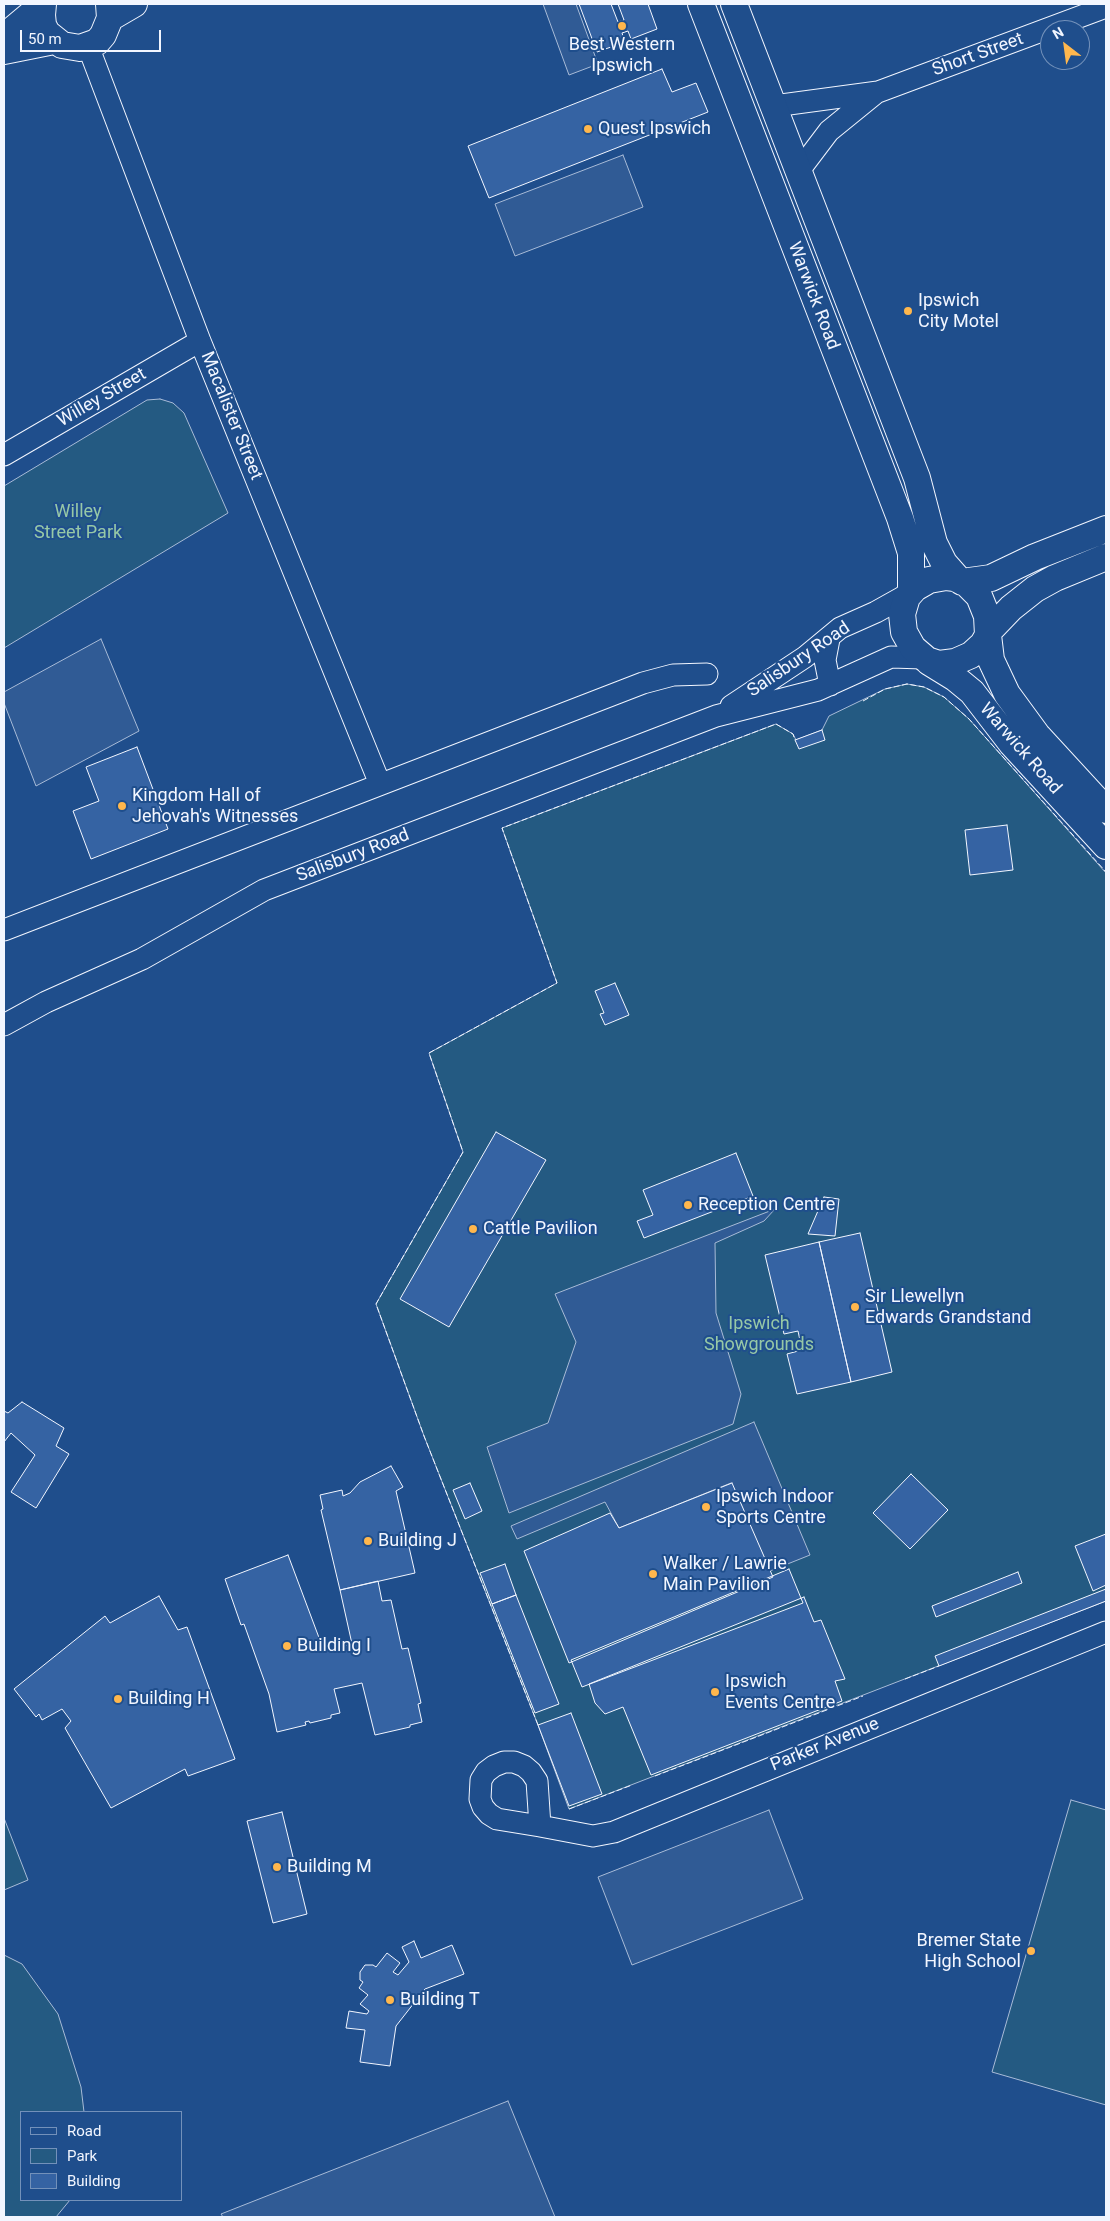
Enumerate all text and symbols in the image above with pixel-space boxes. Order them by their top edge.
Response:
scale bar [22,20,164,52]
marker: Best Western Ipswich [616,20,628,32]
north arrow [1040,20,1090,70]
text: N [1050,23,1066,42]
street label: Short Street [930,29,1026,81]
text: 50 m [28,30,62,48]
place label: Best Western Ipswich [569,34,675,76]
place label: Quest Ipswich [598,118,711,140]
marker: Quest Ipswich [582,123,594,135]
street label: Warwick Road [783,239,843,353]
place label: Ipswich City Motel [918,290,999,332]
marker: Ipswich City Motel [902,305,914,317]
street label: Macalister Street [195,349,267,483]
street label: Willey Street [54,364,150,432]
park label: Willey Street Park [34,501,122,544]
street label: Salisbury Road [744,618,854,702]
street label: Warwick Road [974,699,1066,799]
place label: Kingdom Hall of Jehovah's Witnesses [132,785,298,828]
marker: Kingdom Hall of Jehovah's Witnesses [116,800,128,812]
street label: Salisbury Road [294,825,412,887]
place label: Reception Centre [698,1194,835,1216]
marker: Reception Centre [682,1199,694,1211]
place label: Cattle Pavilion [483,1218,598,1240]
marker: Cattle Pavilion [467,1223,479,1235]
place label: Sir Llewellyn Edwards Grandstand [865,1286,1031,1328]
marker: Sir Llewellyn Edwards Grandstand [849,1301,861,1313]
park label: Ipswich Showgrounds [704,1313,814,1356]
place label: Ipswich Indoor Sports Centre [716,1486,834,1528]
marker: Ipswich Indoor Sports Centre [700,1501,712,1513]
place label: Building J [378,1530,457,1552]
marker: Building J [362,1535,374,1547]
place label: Walker / Lawrie Main Pavilion [663,1553,787,1596]
marker: Walker / Lawrie Main Pavilion [647,1568,659,1580]
place label: Building I [297,1635,371,1657]
marker: Building I [281,1640,293,1652]
place label: Ipswich Events Centre [725,1671,835,1714]
marker: Ipswich Events Centre [709,1686,721,1698]
place label: Building H [128,1688,210,1710]
marker: Building H [112,1693,124,1705]
street label: Parker Avenue [768,1713,882,1777]
place label: Building M [287,1856,372,1878]
marker: Building M [271,1861,283,1873]
place label: Bremer State High School [917,1930,1021,1972]
marker: Bremer State High School [1025,1945,1037,1957]
place label: Building T [400,1989,480,2011]
marker: Building T [384,1994,396,2006]
legend [20,2111,182,2201]
text: Road [67,2122,101,2140]
text: Park [67,2147,97,2165]
text: Building [67,2172,121,2190]

